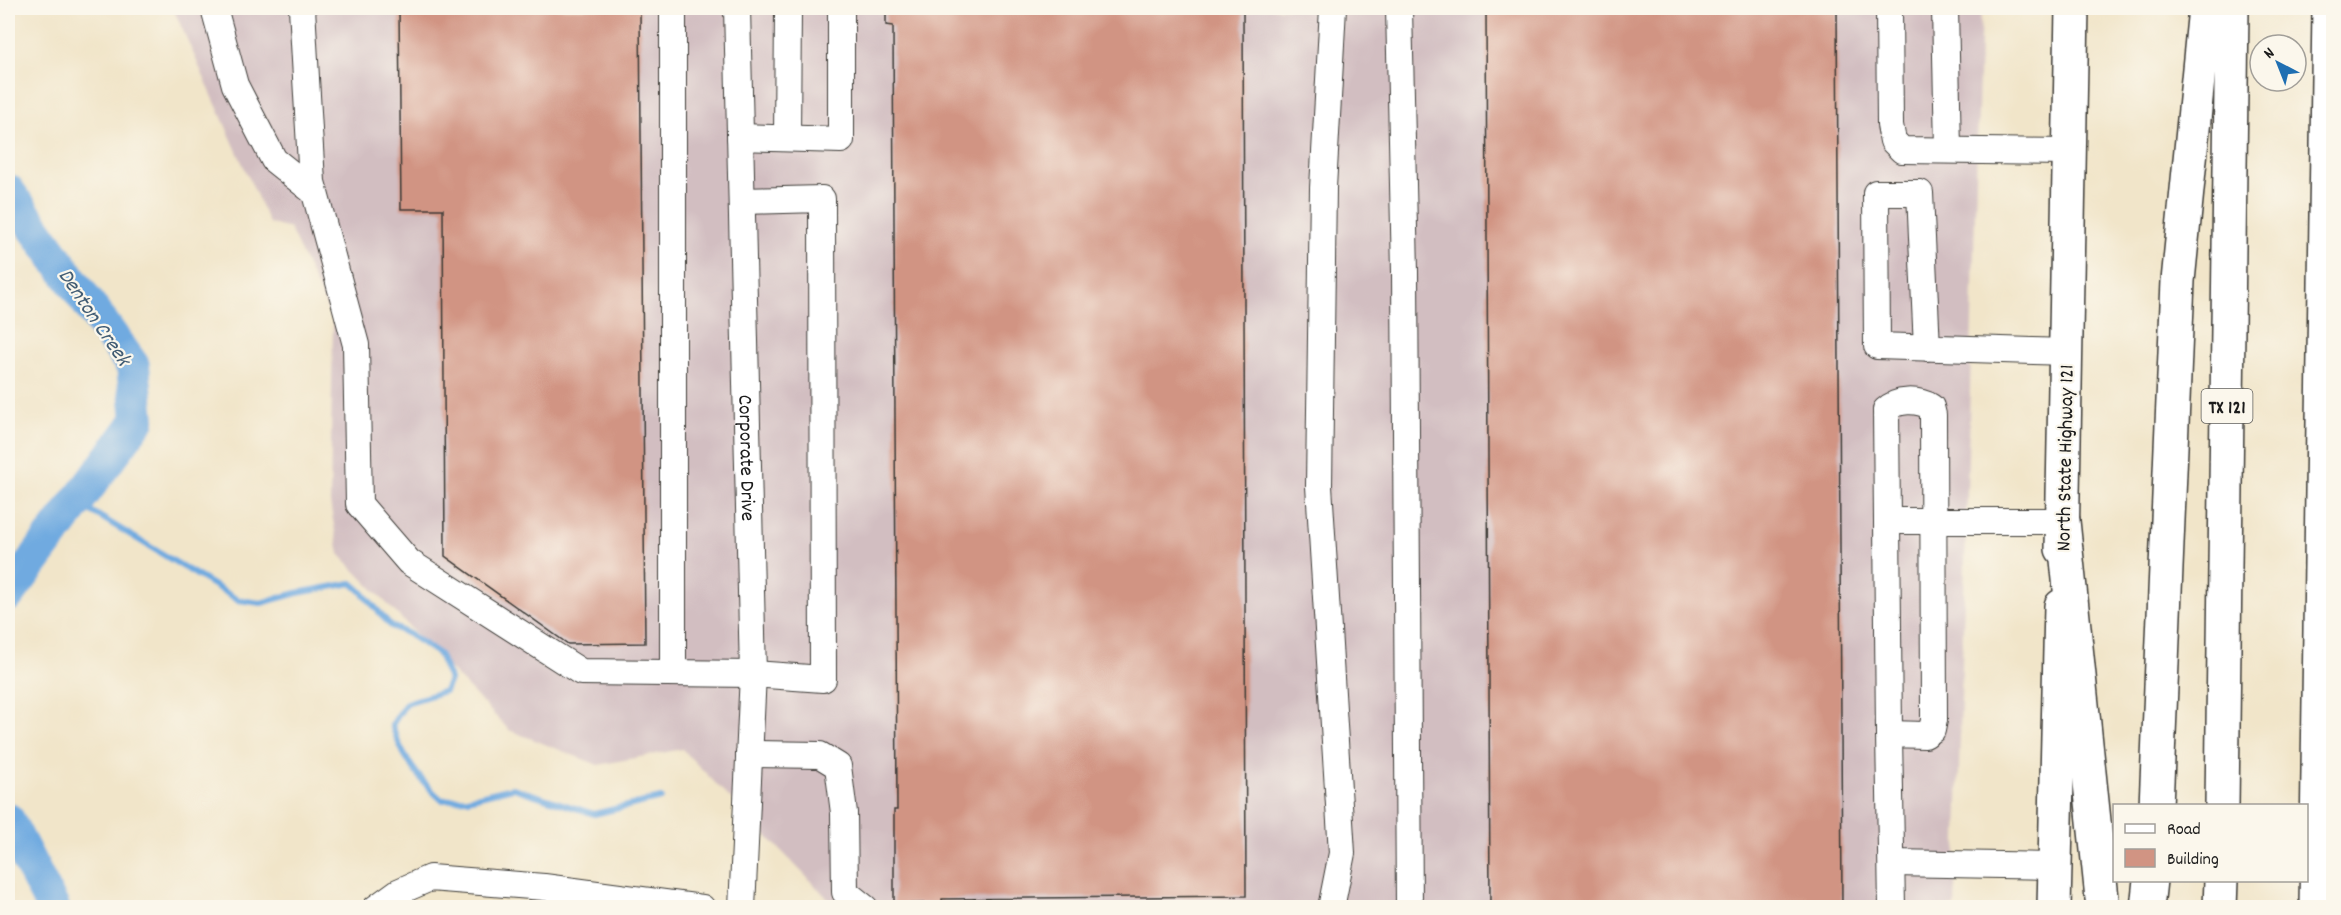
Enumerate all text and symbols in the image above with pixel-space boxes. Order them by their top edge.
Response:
north arrow [2248,33,2308,93]
text: N [2259,42,2280,65]
water label: Denton Creek [49,263,138,375]
street label: North State Highway 121 [2050,364,2084,552]
road number: TX 121 [2202,389,2252,423]
street label: Corporate Drive [728,394,761,522]
legend [2113,804,2308,882]
text: Road [2167,818,2201,843]
text: Building [2167,848,2219,873]

